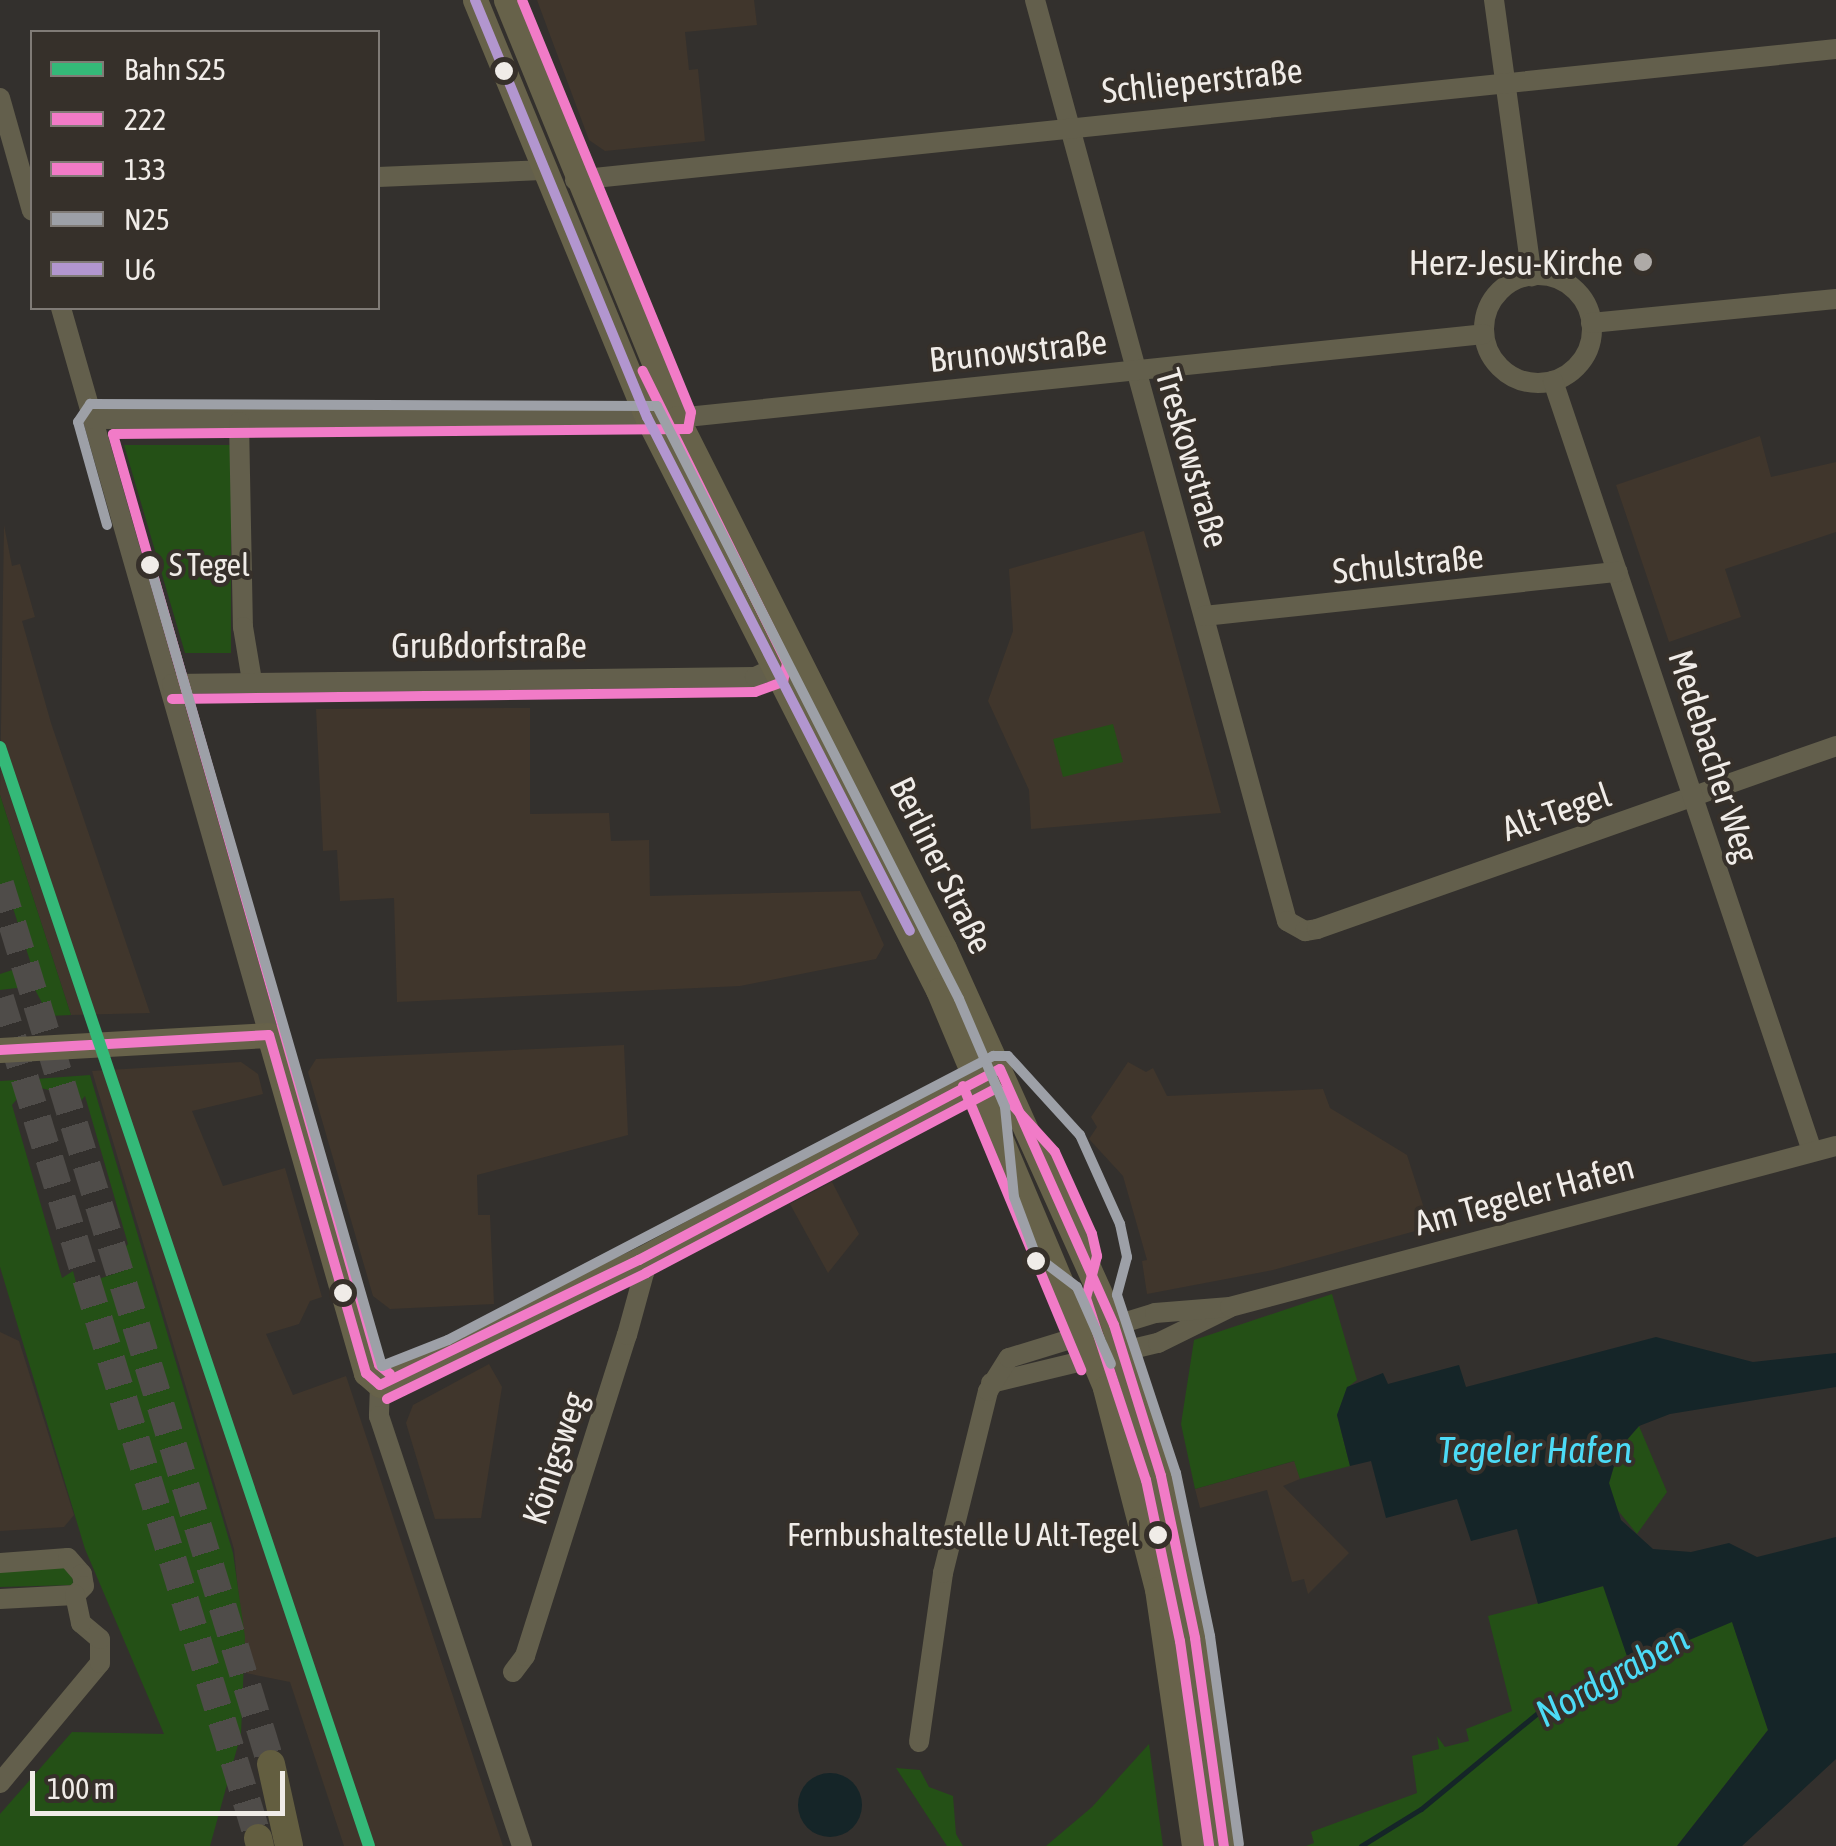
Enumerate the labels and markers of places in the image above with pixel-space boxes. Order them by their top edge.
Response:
unlabelled marker [494,61,514,81]
place label: Herz-Jesu-Kirche [1409,241,1623,283]
marker: Herz-Jesu-Kirche [1632,251,1654,273]
place label: S Tegel [169,546,250,584]
marker: S Tegel [140,555,160,575]
unlabelled marker [1026,1251,1046,1271]
unlabelled marker [333,1283,353,1303]
place label: Fernbushaltestelle U Alt-Tegel [787,1516,1139,1554]
marker: Fernbushaltestelle U Alt-Tegel [1148,1525,1168,1545]

